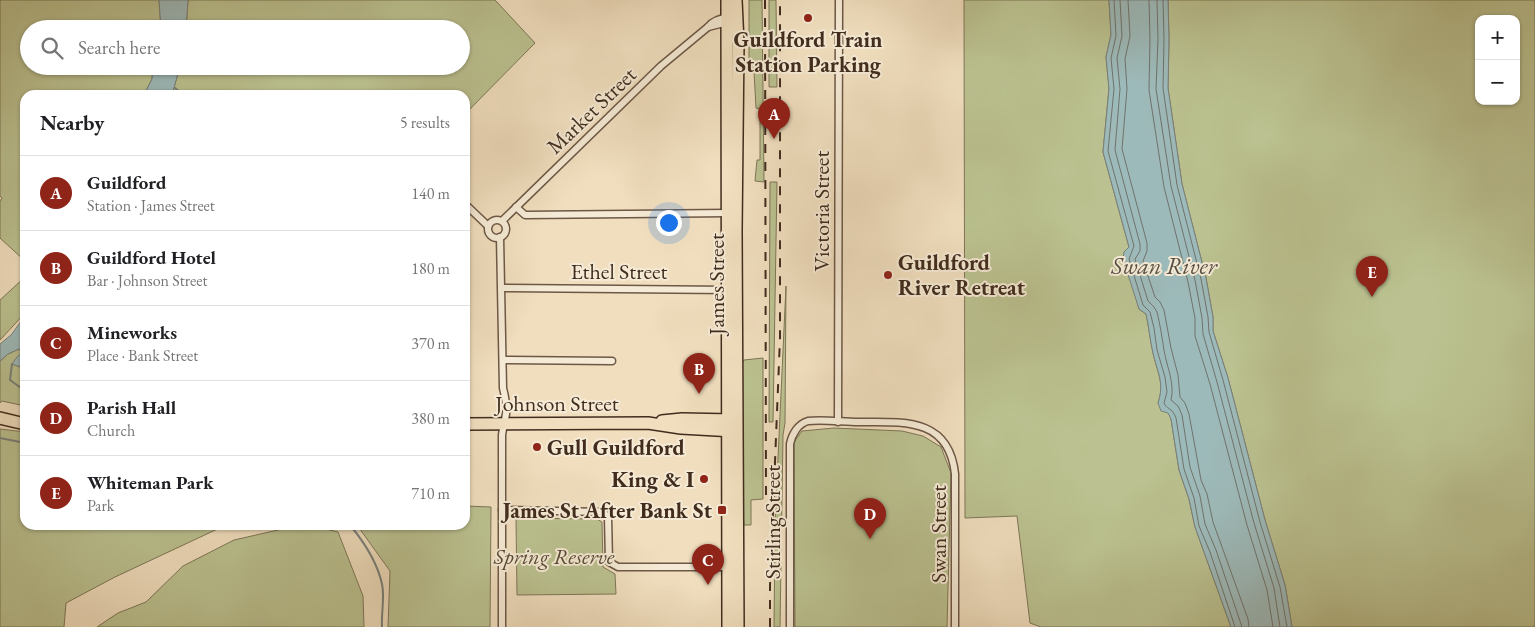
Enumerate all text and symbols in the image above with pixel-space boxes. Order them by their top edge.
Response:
marker: Guildford Train Station Parking [802,12,814,24]
map controls [1475,15,1520,105]
button: + [1475,15,1520,60]
search box [20,20,470,75]
place label: Guildford Train Station Parking [734,25,883,79]
icon: search [38,34,66,62]
text: Search here [78,35,160,60]
street label: Market Street [540,60,643,160]
button: − [1475,60,1520,105]
pin: A [758,98,790,139]
text: Nearby [40,109,104,136]
text: 5 results [400,112,450,133]
street label: Victoria Street [807,151,836,271]
text: Guildford [87,170,166,195]
text: A [50,183,62,204]
text: 140 m [411,183,450,204]
text: Station · James Street [87,195,215,216]
your location [656,210,682,236]
street label: James Street [702,233,731,337]
text: Guildford Hotel [87,245,216,270]
place label: Guildford River Retreat [898,248,1026,302]
water label: Swan River [1110,250,1219,281]
pin: E [1356,256,1388,297]
street label: Ethel Street [571,257,667,286]
text: B [51,258,61,279]
text: 180 m [411,258,450,279]
marker: Guildford River Retreat [882,269,894,281]
text: Bar · Johnson Street [87,270,207,291]
text: Mineworks [87,320,177,345]
text: C [50,333,62,354]
text: 370 m [411,333,450,354]
text: Place · Bank Street [87,345,198,366]
pin: B [683,353,715,394]
street label: Johnson Street [493,389,619,418]
text: Parish Hall [87,395,176,420]
text: D [50,408,62,429]
text: 380 m [411,408,450,429]
text: Church [87,420,135,441]
place label: Gull Guildford [547,433,685,462]
marker: Gull Guildford [531,441,543,453]
place label: King & I [611,465,694,494]
street label: Stirling Street [758,465,787,579]
text: Whiteman Park [87,470,214,495]
marker: King & I [698,473,710,485]
text: E [51,483,61,504]
text: 710 m [411,483,450,504]
street label: Swan Street [924,485,953,583]
text: Park [87,495,114,516]
place label: James St After Bank St [500,496,713,525]
pin: D [854,498,886,539]
marker: James St After Bank St [716,504,728,516]
park label: Spring Reserve [493,542,615,571]
pin: C [692,544,724,585]

